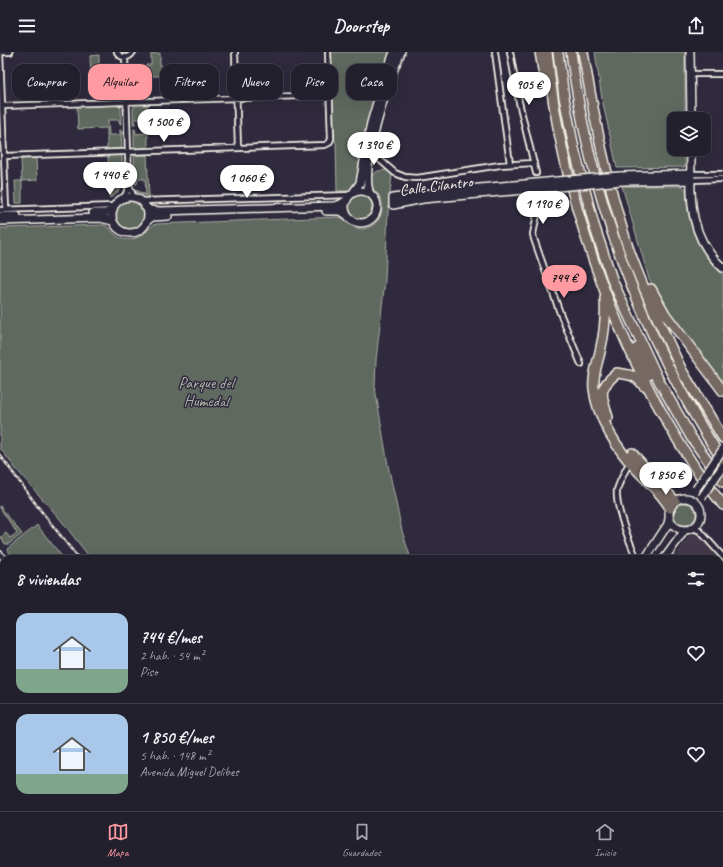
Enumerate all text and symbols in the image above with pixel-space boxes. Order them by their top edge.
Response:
icon: menu [16,15,38,37]
text: Doorstep [334,15,389,37]
icon: share [685,15,707,37]
chip: Comprar [12,64,80,100]
chip: Alquilar [88,64,152,100]
chip: Filtros [160,64,219,100]
chip: Nuevo [227,64,283,100]
chip: Piso [291,64,338,100]
chip: Casa [346,64,397,100]
pin: 905 € [501,72,557,106]
text: 905 € [516,77,542,93]
pin: 1 500 € [127,109,201,143]
map controls [667,112,711,156]
button: layers [667,112,711,156]
text: 1 500 € [146,114,182,130]
pin: 1 390 € [337,132,411,166]
text: 1 390 € [356,137,392,153]
pin: 1 440 € [73,162,147,196]
pin: 1 060 € [210,165,284,199]
text: 1 440 € [92,167,128,183]
text: 1 060 € [229,170,265,186]
street label: Calle Cilantro [399,171,476,200]
pin: 1 190 € [506,191,580,225]
text: 1 190 € [525,196,561,212]
pin: 744 € [536,265,592,299]
text: 744 € [551,270,577,286]
park label: Parque del Humedal [179,373,237,411]
pin: 1 850 € [629,462,703,496]
text: 1 850 € [648,467,684,483]
icon: filters [685,568,707,590]
text: 8 viviendas [16,569,80,590]
text: 744 €/mes [140,627,202,648]
icon: home [48,629,96,677]
icon: heart [685,642,707,664]
text: 2 hab. · 54 m² [140,648,204,664]
text: Piso [140,664,158,680]
text: 1 850 €/mes [140,727,213,748]
icon: home [48,730,96,778]
icon: heart [685,743,707,765]
text: 5 hab. · 148 m² [140,748,210,764]
text: Avenida Miguel Delibes [140,764,239,780]
tab: Mapa [107,821,129,859]
tab: Guardados [342,821,381,859]
tab: Inicio [594,821,616,859]

